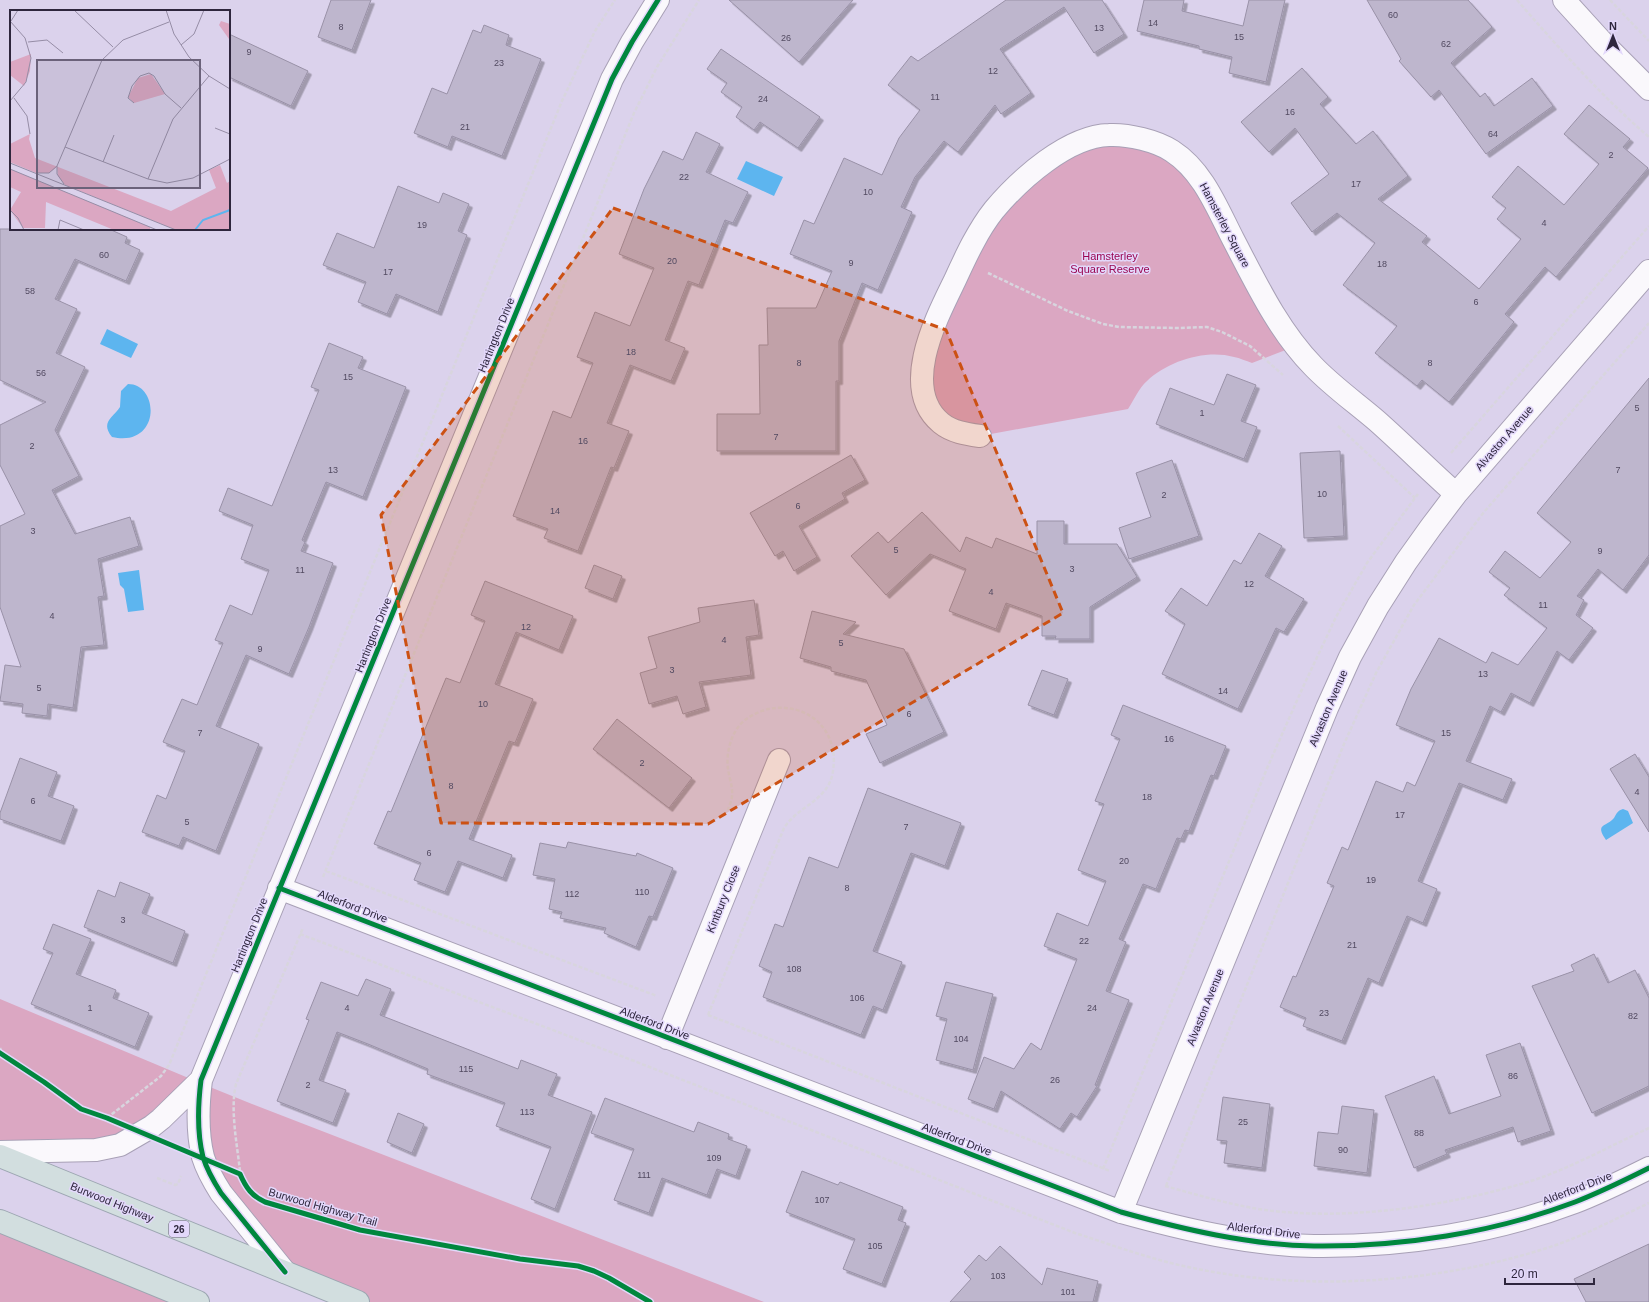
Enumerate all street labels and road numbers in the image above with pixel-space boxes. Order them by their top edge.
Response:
street label: Hamsterley Square [1198,181,1252,269]
street label: Hartington Drive [476,296,516,374]
street label: Alvaston Avenue [1473,403,1535,473]
street label: Hartington Drive [353,596,393,674]
street label: Alvaston Avenue [1307,668,1349,748]
street label: Kintbury Close [704,864,742,934]
street label: Alderford Drive [317,887,389,925]
street label: Hartington Drive [229,896,269,974]
street label: Alvaston Avenue [1184,967,1226,1047]
street label: Alderford Drive [619,1004,691,1042]
street label: Alderford Drive [921,1120,993,1158]
street label: Alderford Drive [1541,1169,1613,1207]
street label: Burwood Highway [69,1180,156,1224]
street label: Burwood Highway Trail [267,1186,379,1228]
street label: Alderford Drive [1227,1220,1301,1240]
road number: 26 [169,1221,189,1237]

